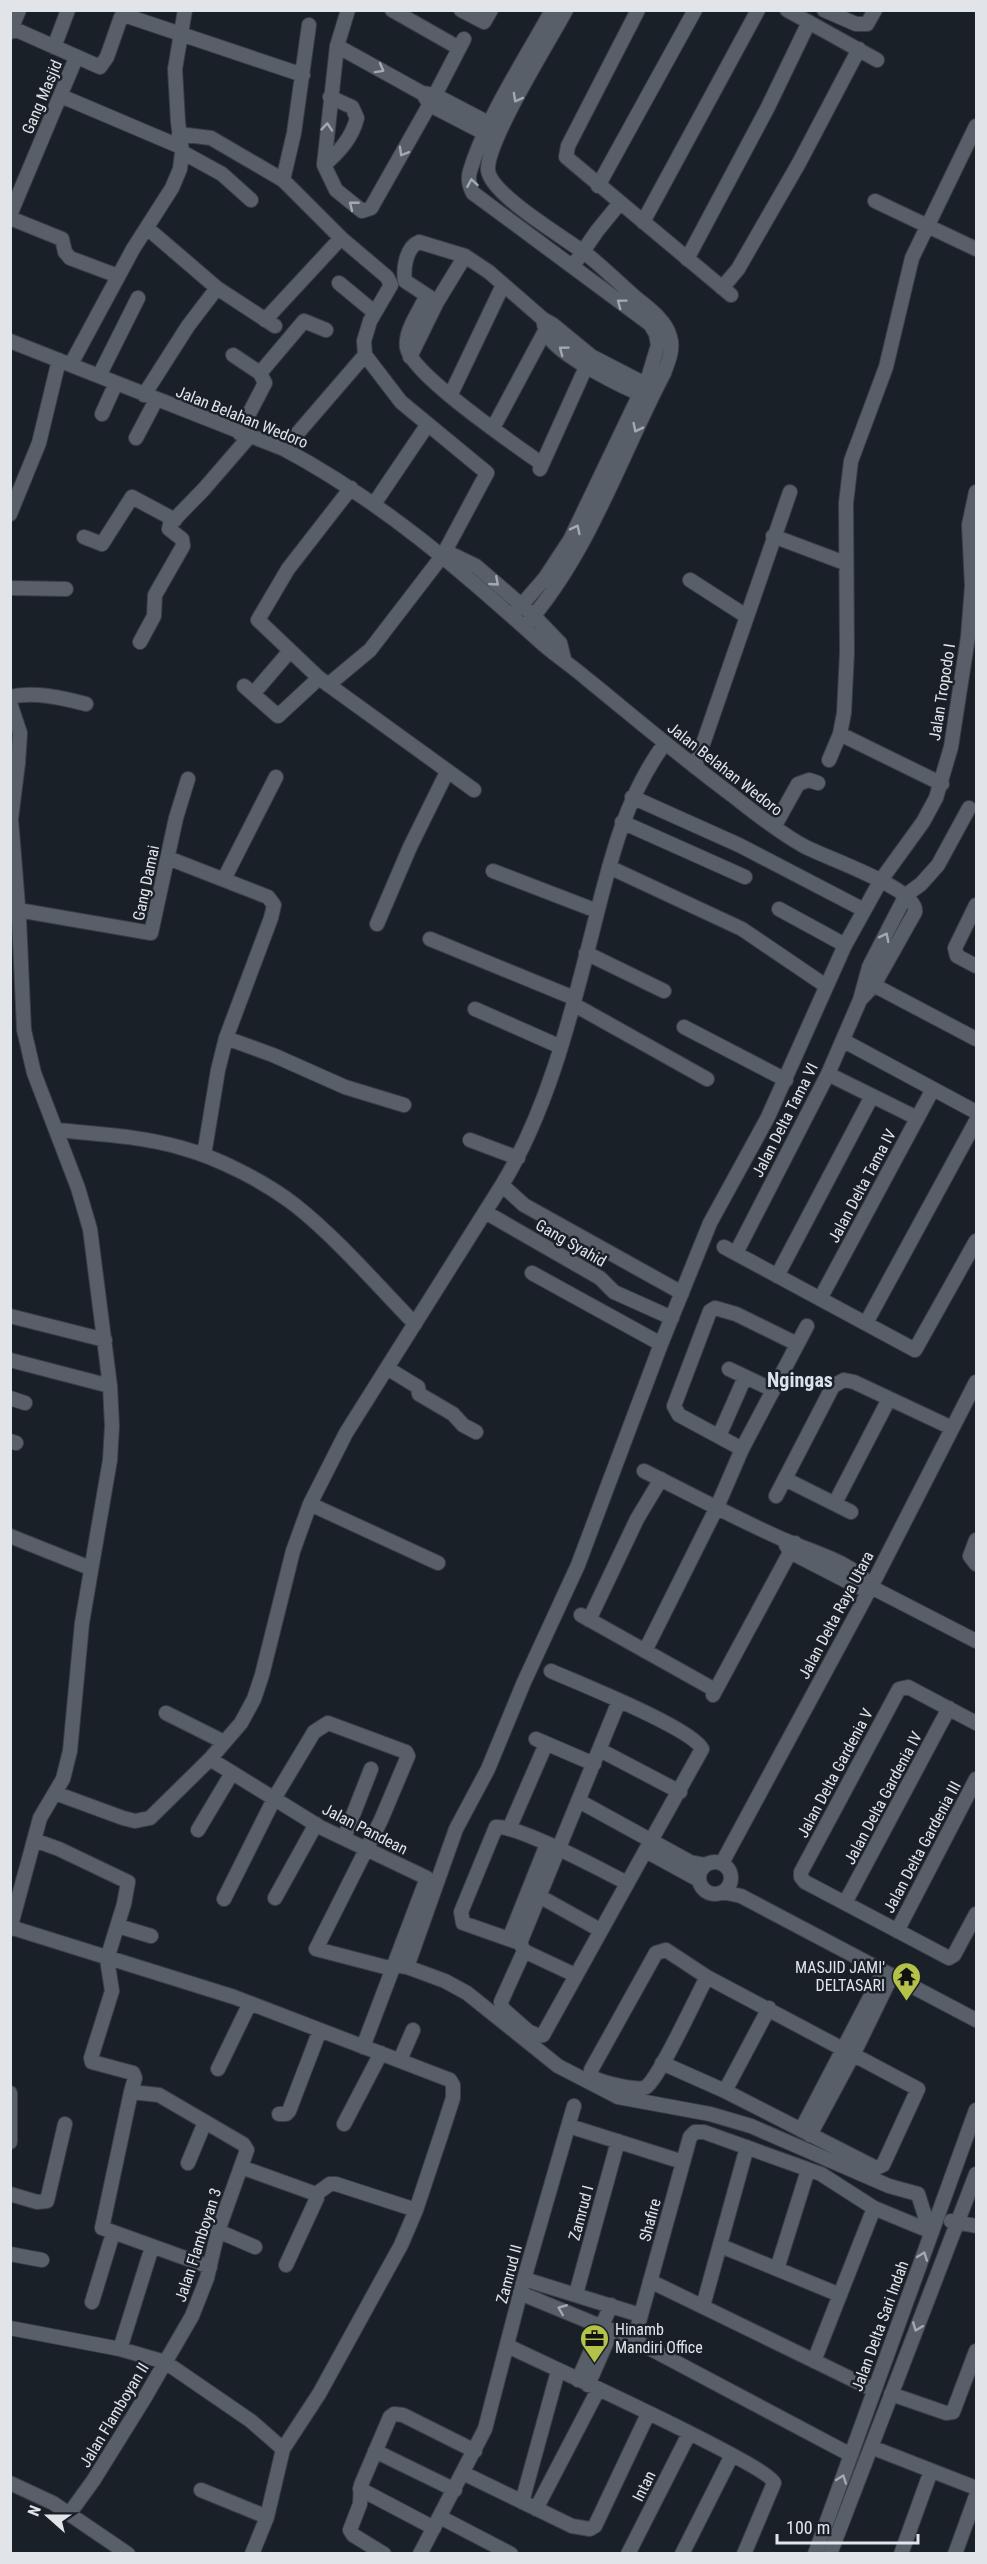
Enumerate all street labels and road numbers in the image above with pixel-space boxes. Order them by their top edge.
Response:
street label: Gang Masjid [18,57,66,137]
street label: Jalan Belahan Wedoro [173,382,311,452]
street label: Jalan Tropodo I [925,642,959,742]
street label: Jalan Belahan Wedoro [664,718,786,820]
street label: Gang Damai [129,844,163,922]
street label: Jalan Delta Tama VI [748,1060,822,1180]
street label: Jalan Delta Tama IV [824,1126,900,1246]
street label: Gang Syahid [532,1215,610,1271]
street label: Jalan Delta Raya Utara [794,1548,878,1682]
street label: Jalan Delta Gardenia V [793,1705,877,1841]
street label: Jalan Delta Gardenia IV [840,1728,926,1868]
street label: Jalan Delta Gardenia III [879,1778,965,1916]
street label: Jalan Pandean [319,1799,411,1859]
street label: Zamrud I [565,2183,597,2243]
street label: Jalan Flamboyan 3 [171,2186,225,2304]
street label: Shafire [635,2196,665,2244]
street label: Zamrud II [492,2242,526,2306]
street label: Jalan Delta Sari Indah [848,2258,912,2394]
street label: Jalan Flamboyan II [75,2359,153,2471]
street label: Intan [628,2467,660,2505]

